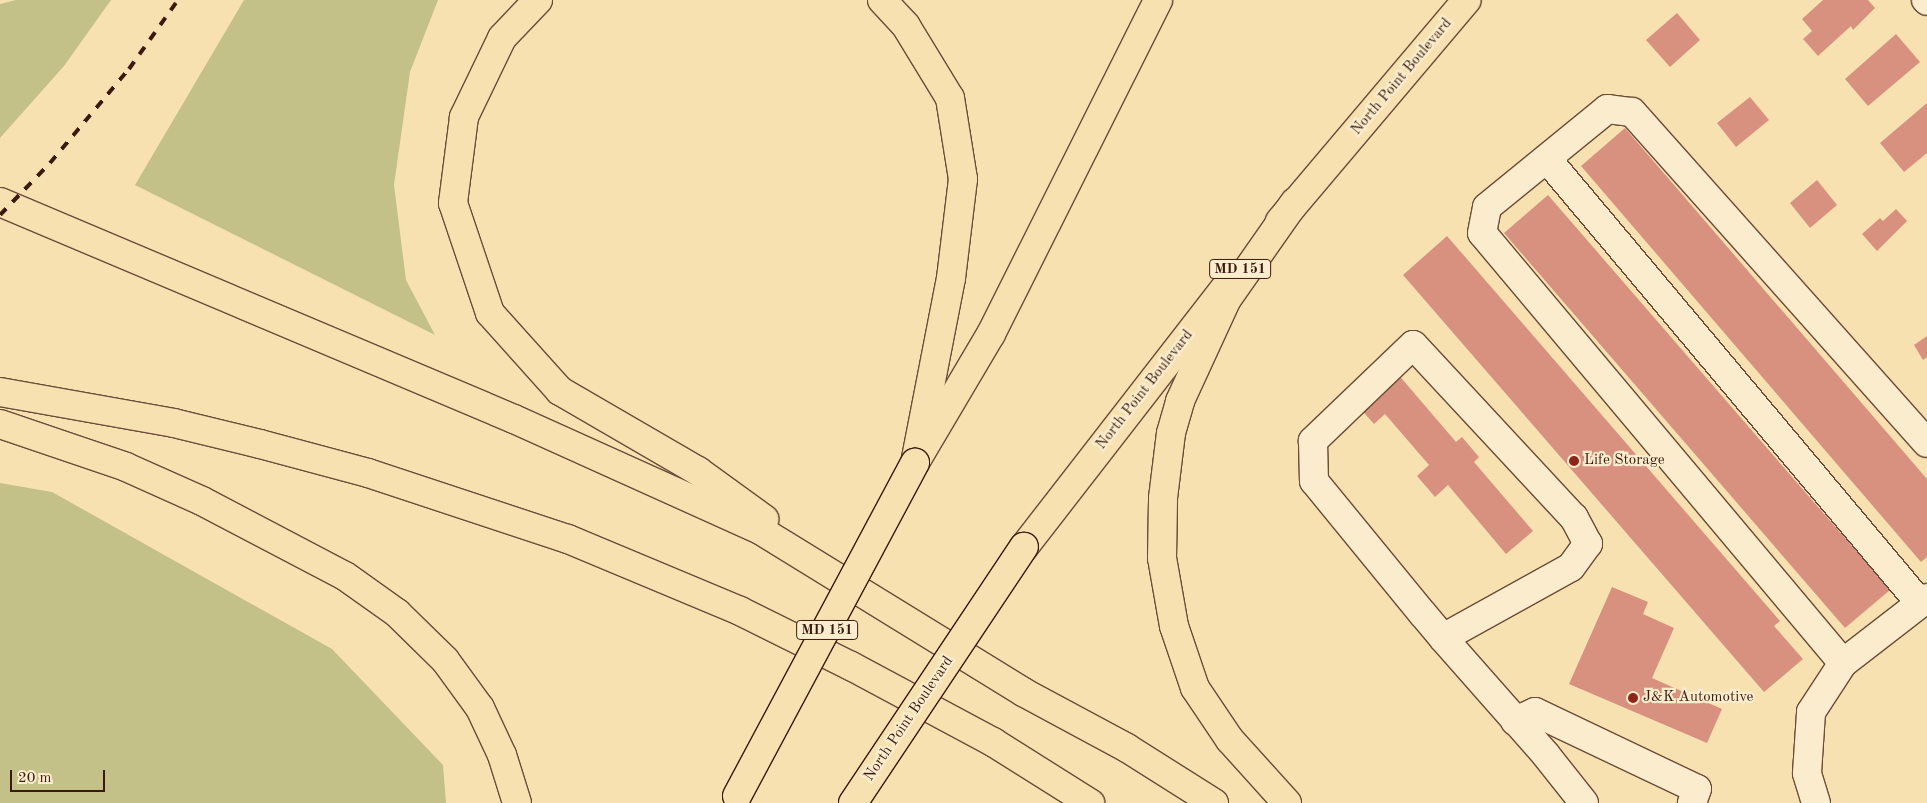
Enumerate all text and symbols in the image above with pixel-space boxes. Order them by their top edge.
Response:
street label: North Point Boulevard [1348,15,1456,139]
road number: MD 151 [1209,258,1271,280]
street label: North Point Boulevard [1093,327,1197,453]
place label: Life Storage [1584,452,1665,470]
marker: Life Storage [1568,455,1580,467]
road number: MD 151 [796,618,858,642]
street label: North Point Boulevard [860,653,958,785]
place label: J&K Automotive [1643,689,1753,707]
marker: J&K Automotive [1627,692,1639,704]
scale bar [12,760,108,792]
text: 20 m [18,771,52,786]

